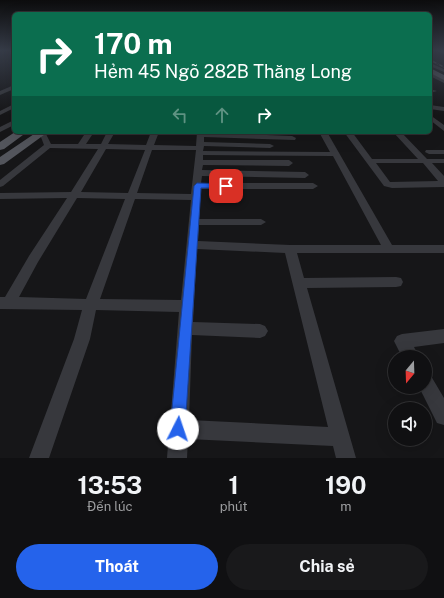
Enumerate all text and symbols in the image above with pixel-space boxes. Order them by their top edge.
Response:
text: 170 m [94,27,173,60]
icon: right [28,28,80,80]
text: Hẻm 45 Ngõ 282B Thăng Long [94,61,352,82]
icon: left [169,104,191,126]
icon: ahead [211,104,233,126]
icon: right [253,104,275,126]
pin [209,169,243,203]
icon: arrive [215,175,237,197]
north arrow [388,350,432,394]
map controls [388,350,432,446]
button: sound [388,402,432,446]
position arrow [157,408,199,450]
text: 13:53 [77,471,142,499]
text: 1 [229,471,239,499]
text: 190 [325,471,367,499]
text: Đến lúc [87,499,133,514]
text: phút [220,499,248,514]
text: m [340,499,351,514]
button: Thoát [16,544,218,590]
button: Chia sẻ [226,544,428,590]

